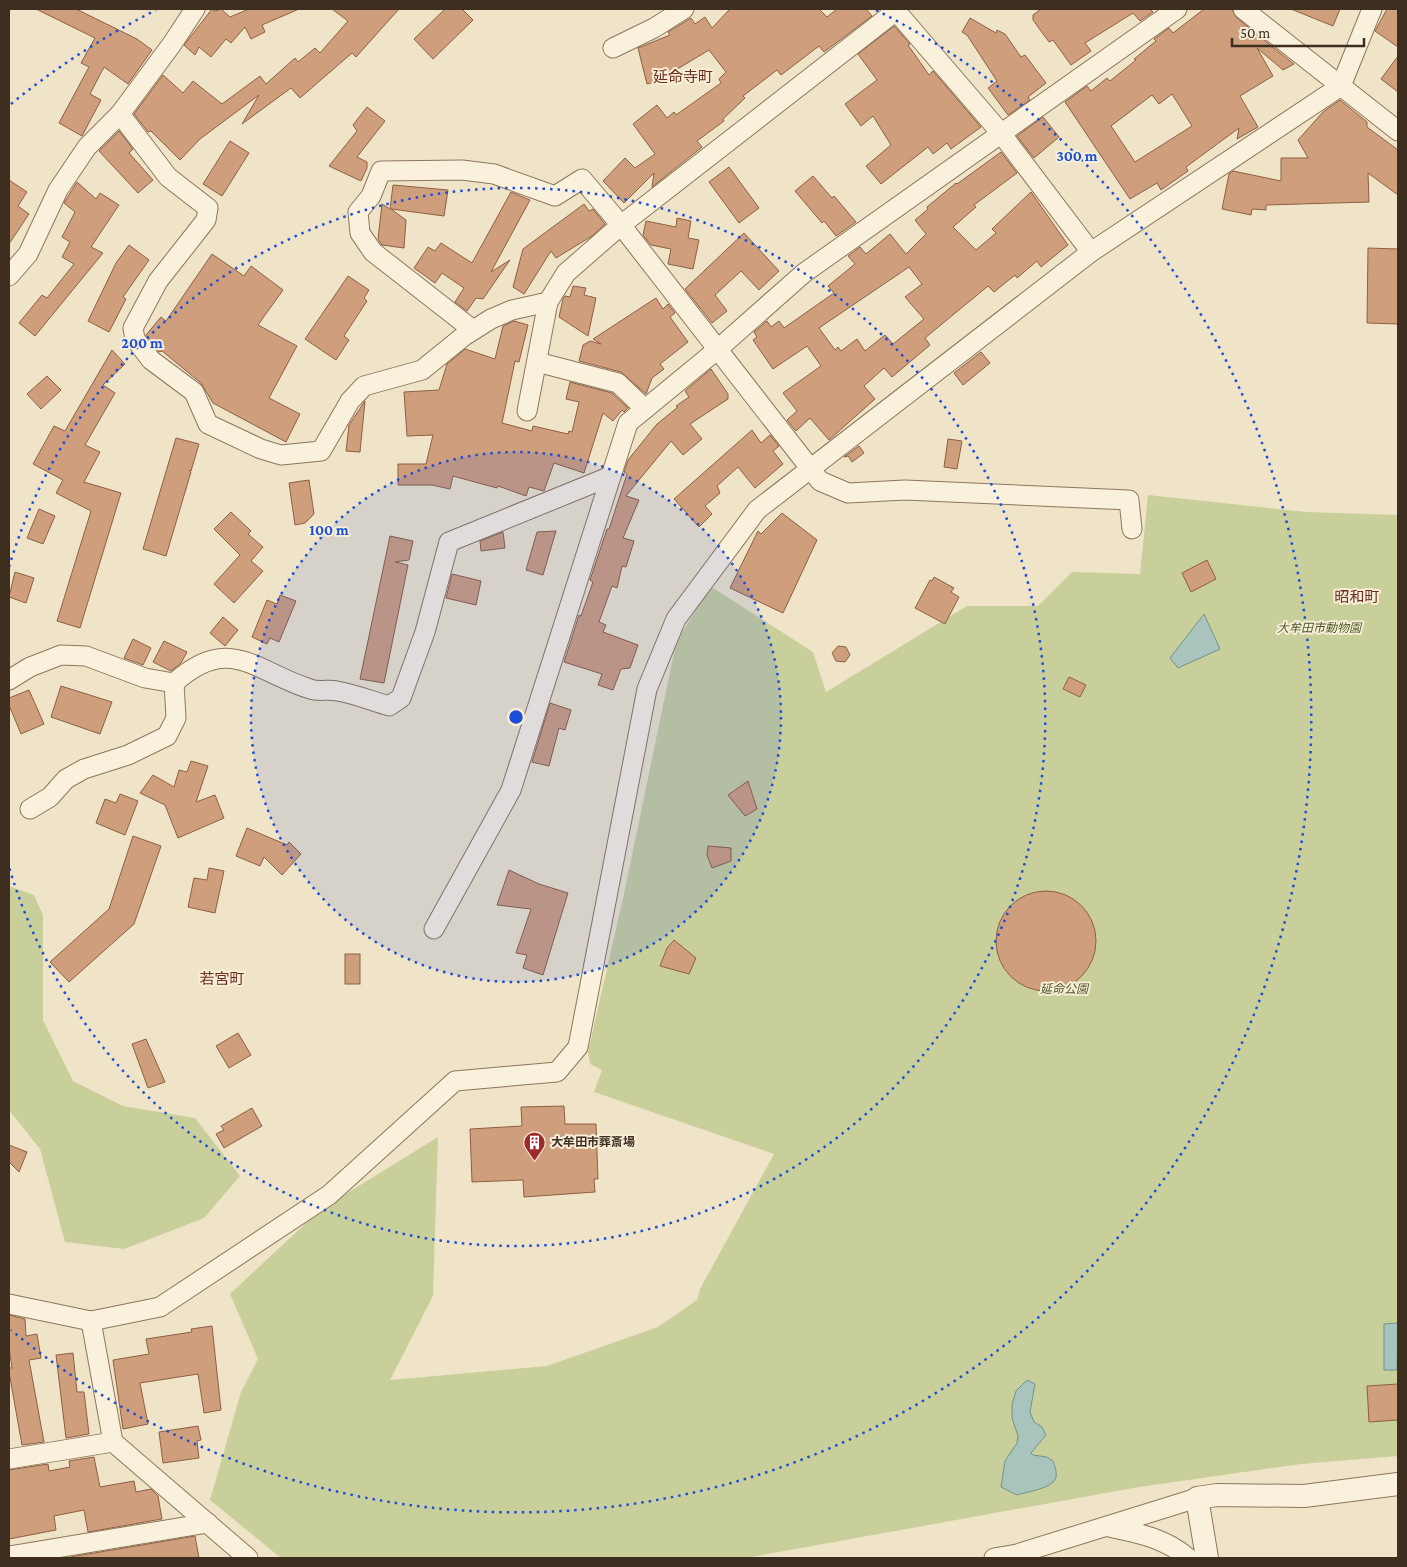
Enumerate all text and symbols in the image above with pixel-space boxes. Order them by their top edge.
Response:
scale bar [1232,15,1364,47]
text: 50 m [1240,25,1270,41]
district label: 延命寺町 [653,69,713,85]
text: 300 m [1056,148,1098,164]
text: 200 m [121,335,163,351]
text: 100 m [309,522,349,538]
district label: 昭和町 [1334,589,1380,605]
park label: 大牟田市動物園 [1277,621,1363,635]
centre of rings [507,708,525,726]
district label: 若宮町 [199,971,245,987]
park label: 延命公園 [1040,982,1090,996]
building icon: 大牟田市葬斎場 [523,1130,547,1161]
place label: 大牟田市葬斎場 [551,1135,635,1149]

